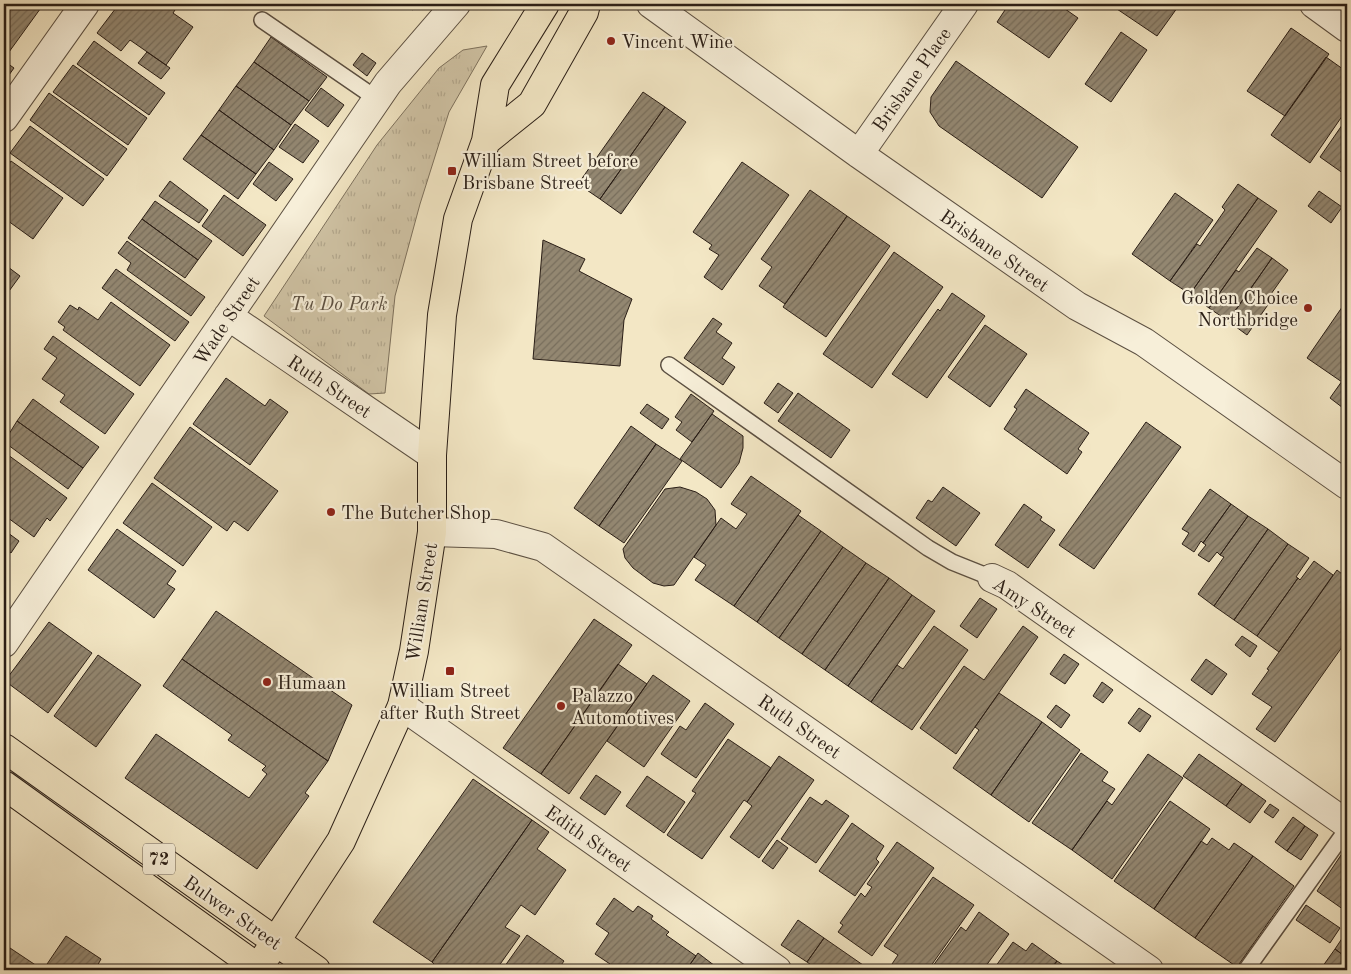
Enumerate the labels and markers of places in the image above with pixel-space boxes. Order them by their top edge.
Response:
place label: Vincent Wine [621,34,733,53]
marker: Vincent Wine [605,35,617,47]
place label: William Street before Brisbane Street [462,153,638,194]
marker: William Street before Brisbane Street [446,165,458,177]
place label: Golden Choice Northbridge [1181,290,1298,331]
marker: Golden Choice Northbridge [1302,302,1314,314]
place label: The Butcher Shop [341,505,491,524]
marker: The Butcher Shop [325,506,337,518]
marker: William Street after Ruth Street [444,665,456,677]
place label: Humaan [277,675,346,694]
marker: Humaan [261,676,273,688]
place label: William Street after Ruth Street [380,683,520,724]
place label: Palazzo Automotives [571,688,674,729]
marker: Palazzo Automotives [555,700,567,712]

